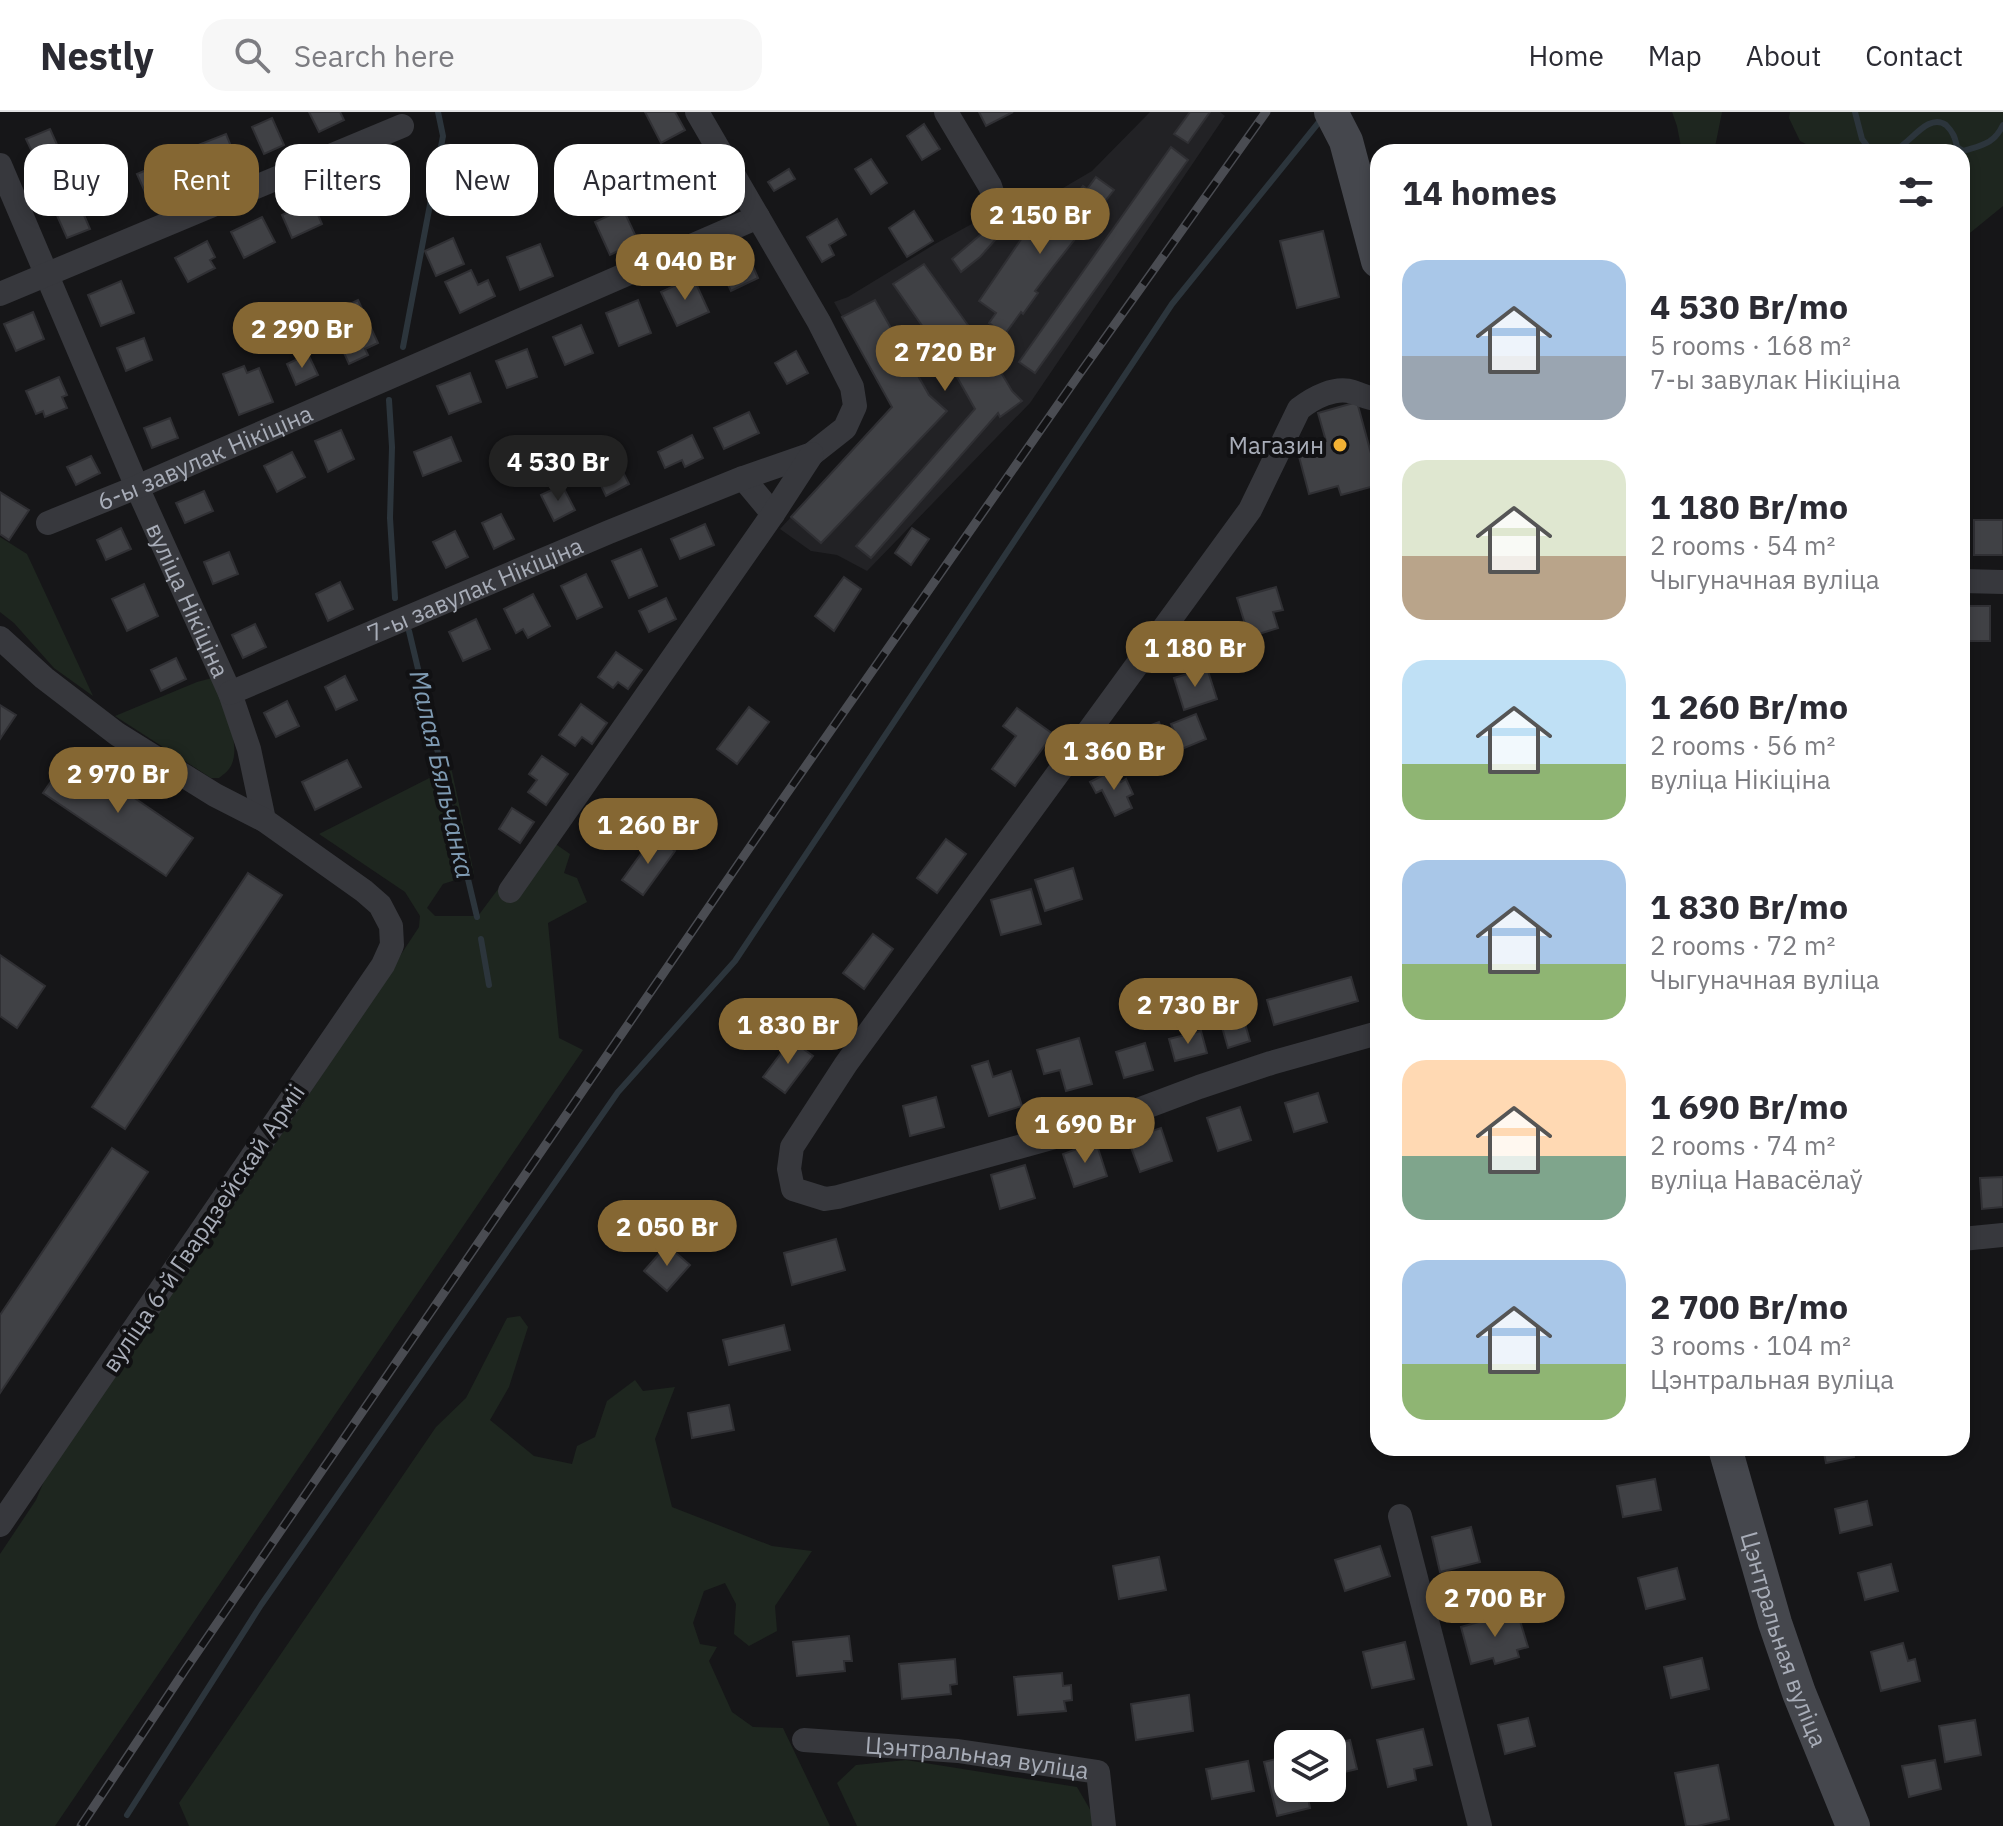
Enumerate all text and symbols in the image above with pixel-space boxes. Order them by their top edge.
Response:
search box [202,19,762,91]
text: Nestly [40,31,154,80]
icon: search [230,33,274,77]
text: Search here [294,36,455,75]
text: Home [1528,37,1604,74]
text: Map [1648,37,1702,74]
text: About [1746,37,1821,74]
text: Contact [1865,37,1963,74]
chip: Buy [24,144,128,216]
chip: Rent [144,144,259,216]
chip: Filters [275,144,410,216]
chip: New [426,144,538,216]
chip: Apartment [554,144,745,216]
text: 14 homes [1402,170,1557,214]
icon: filters [1894,170,1938,214]
pin: 2 150 Br [957,188,1123,256]
text: 2 150 Br [989,197,1091,231]
pin: 4 040 Br [602,234,768,302]
text: 4 040 Br [634,243,736,277]
text: 4 530 Br/mo [1650,284,1848,328]
icon: home [1466,292,1562,388]
pin: 2 290 Br [219,302,385,370]
text: 2 290 Br [251,311,353,345]
pin: 2 720 Br [862,325,1028,393]
text: 5 rooms · 168 m² [1650,328,1851,362]
text: 2 720 Br [894,334,996,368]
text: 7-ы завулак Нікіціна [1650,362,1901,396]
street label: 6-ы завулак Нікіціна [92,397,317,517]
place label: Магазин [1229,429,1324,461]
pin: 4 530 Br [475,435,641,503]
marker: Магазин [1331,436,1349,454]
text: 4 530 Br [507,444,609,478]
text: 1 180 Br/mo [1650,484,1848,528]
icon: home [1466,492,1562,588]
street label: вуліца Нікіціна [139,517,237,683]
text: 2 rooms · 54 m² [1650,528,1835,562]
street label: 7-ы завулак Нікіціна [362,529,588,649]
text: Чыгуначная вуліца [1650,562,1880,596]
pin: 1 180 Br [1112,621,1278,689]
text: 1 180 Br [1144,630,1246,664]
water label: Малая Бяльчанка [403,667,483,881]
text: 1 260 Br/mo [1650,684,1848,728]
icon: home [1466,692,1562,788]
pin: 1 360 Br [1031,724,1197,792]
text: 2 rooms · 56 m² [1650,728,1835,762]
text: 1 360 Br [1063,733,1165,767]
pin: 2 970 Br [35,747,201,815]
text: 2 970 Br [67,756,169,790]
text: вуліца Нікіціна [1650,762,1831,796]
pin: 1 260 Br [565,798,731,866]
text: 1 260 Br [597,807,699,841]
text: 1 830 Br/mo [1650,884,1848,928]
icon: home [1466,892,1562,988]
text: 2 rooms · 72 m² [1650,928,1835,962]
text: Чыгуначная вуліца [1650,962,1880,996]
pin: 2 730 Br [1105,978,1271,1046]
text: 2 730 Br [1137,987,1239,1021]
pin: 1 830 Br [705,998,871,1066]
text: 1 830 Br [737,1007,839,1041]
street label: вуліца 6-й Гвардзейскай Арміі [94,1078,312,1378]
text: 1 690 Br/mo [1650,1084,1848,1128]
icon: home [1466,1092,1562,1188]
pin: 1 690 Br [1002,1097,1168,1165]
text: 1 690 Br [1034,1106,1136,1140]
text: 2 rooms · 74 m² [1650,1128,1835,1162]
text: вуліца Навасёлаў [1650,1162,1863,1196]
pin: 2 050 Br [584,1200,750,1268]
text: 2 050 Br [616,1209,718,1243]
text: 2 700 Br/mo [1650,1284,1848,1328]
icon: home [1466,1292,1562,1388]
text: 3 rooms · 104 m² [1650,1328,1851,1362]
text: Цэнтральная вуліца [1650,1362,1894,1396]
street label: Цэнтральная вуліца [1734,1528,1835,1752]
pin: 2 700 Br [1412,1571,1578,1639]
text: 2 700 Br [1444,1580,1546,1614]
street label: Цэнтральная вуліца [864,1728,1091,1786]
map controls [1274,1730,1346,1802]
button: layers [1274,1730,1346,1802]

